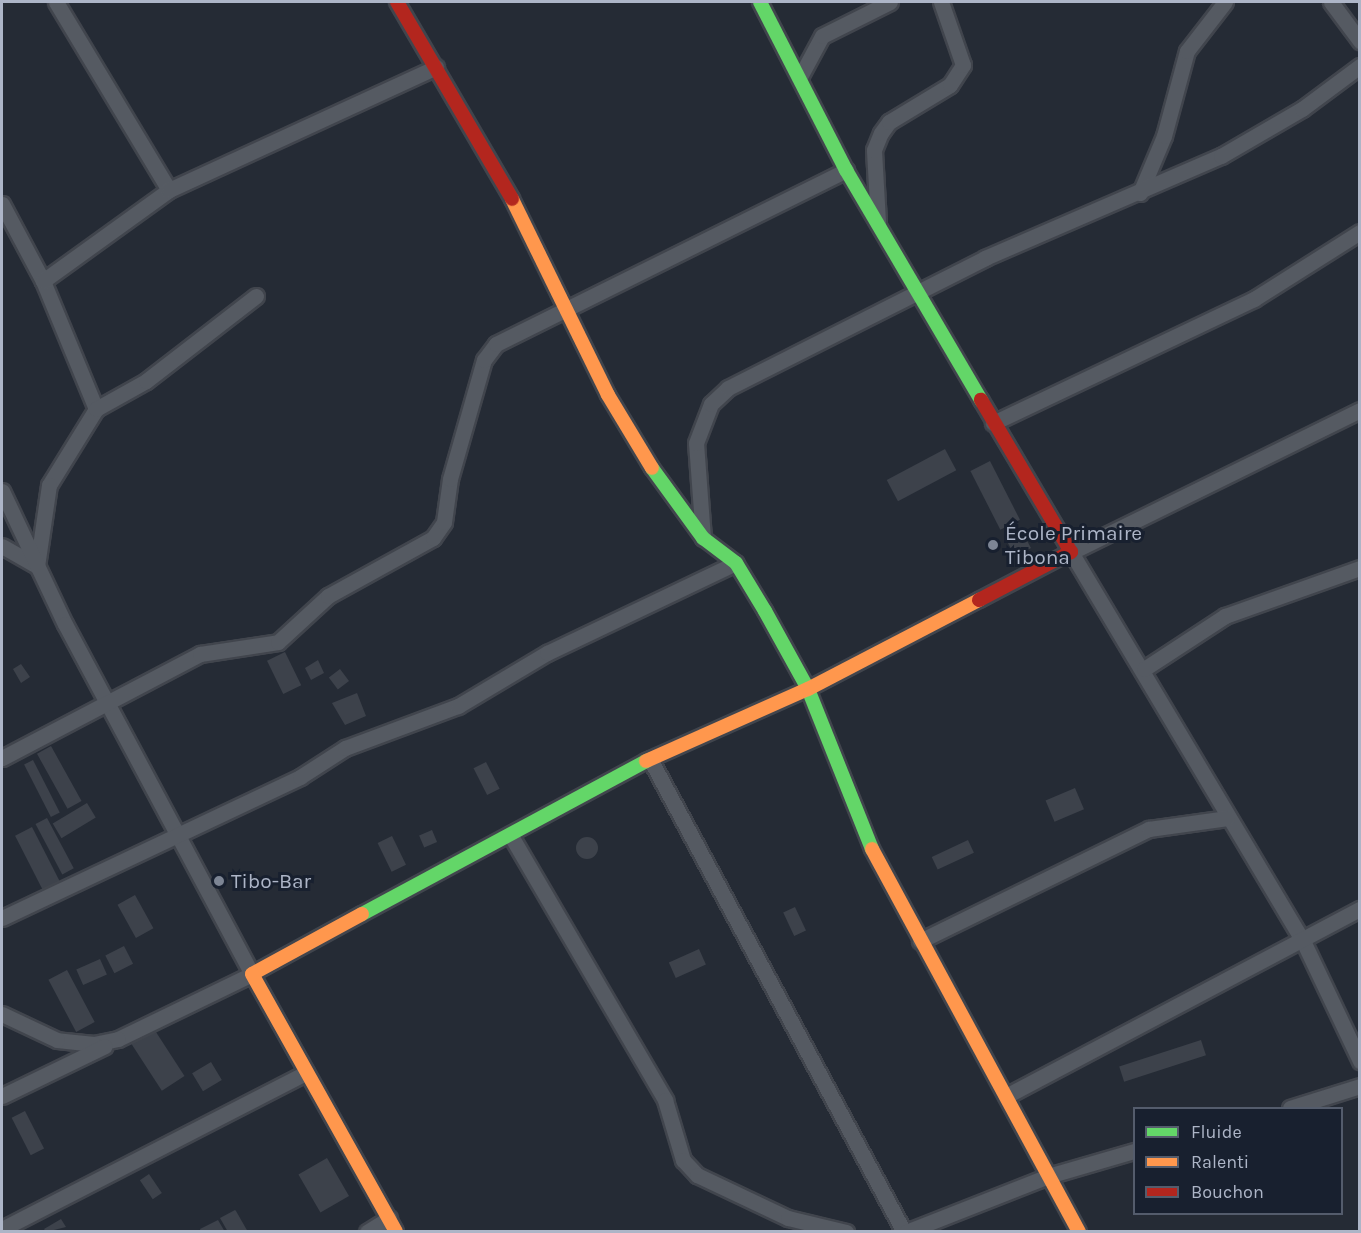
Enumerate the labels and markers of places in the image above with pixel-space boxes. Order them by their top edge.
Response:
place label: École Primaire Tibona [1005,520,1142,570]
marker: École Primaire Tibona [986,538,1000,552]
place label: Tibo-Bar [231,868,311,894]
marker: Tibo-Bar [212,874,226,888]

